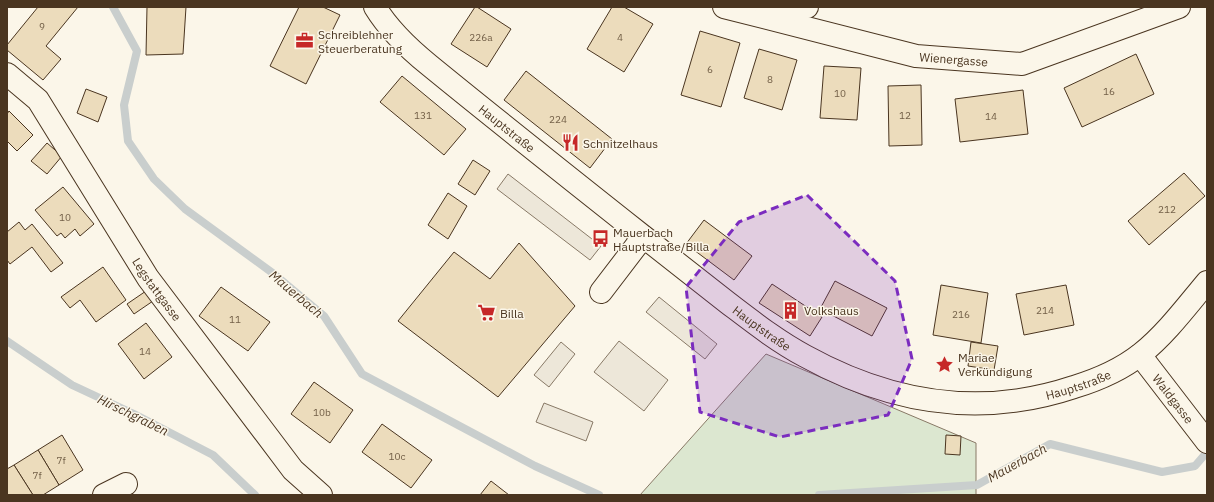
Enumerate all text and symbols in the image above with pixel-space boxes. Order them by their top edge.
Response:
house number: 9 [39,20,45,33]
place label: Schreiblehner Steuerberatung [318,27,403,56]
office icon: Schreiblehner Steuerberatung [295,31,315,51]
house number: 226a [469,31,493,44]
house number: 4 [617,31,623,44]
street label: Wienergasse [919,49,989,69]
house number: 6 [707,63,713,76]
house number: 8 [767,73,773,86]
house number: 16 [1103,85,1115,98]
house number: 10 [834,87,846,100]
street label: Hauptstraße [476,101,539,155]
house number: 131 [414,109,432,122]
house number: 12 [899,109,911,122]
house number: 14 [985,110,997,123]
house number: 224 [549,113,567,126]
restaurant icon: Schnitzelhaus [560,133,580,153]
place label: Schnitzelhaus [583,136,658,151]
house number: 212 [1158,203,1176,216]
house number: 10 [59,211,71,224]
place label: Mauerbach Hauptstraße/Billa [613,225,710,254]
bus stop icon: Mauerbach Hauptstraße/Billa [590,229,610,249]
street label: Legstattgasse [130,255,185,324]
water label: Mauerbach [266,267,326,321]
building icon: Volkshaus [781,300,801,320]
street label: Hauptstraße [730,302,794,354]
supermarket icon: Billa [477,303,497,323]
place label: Volkshaus [804,303,859,318]
house number: 214 [1036,304,1054,317]
place label: Billa [500,306,524,321]
house number: 216 [952,308,970,321]
house number: 11 [229,313,241,326]
house number: 14 [139,345,151,358]
place label: Mariae Verkündigung [958,350,1033,379]
place icon: Mariae Verkündigung [935,354,955,374]
street label: Hauptstraße [1044,366,1113,402]
street label: Waldgasse [1150,371,1198,427]
water label: Hirschgraben [95,390,171,440]
house number: 10b [313,406,331,419]
water label: Mauerbach [984,440,1050,486]
house number: 10c [388,450,406,463]
house number: 7f [56,454,66,467]
house number: 7f [32,469,42,482]

